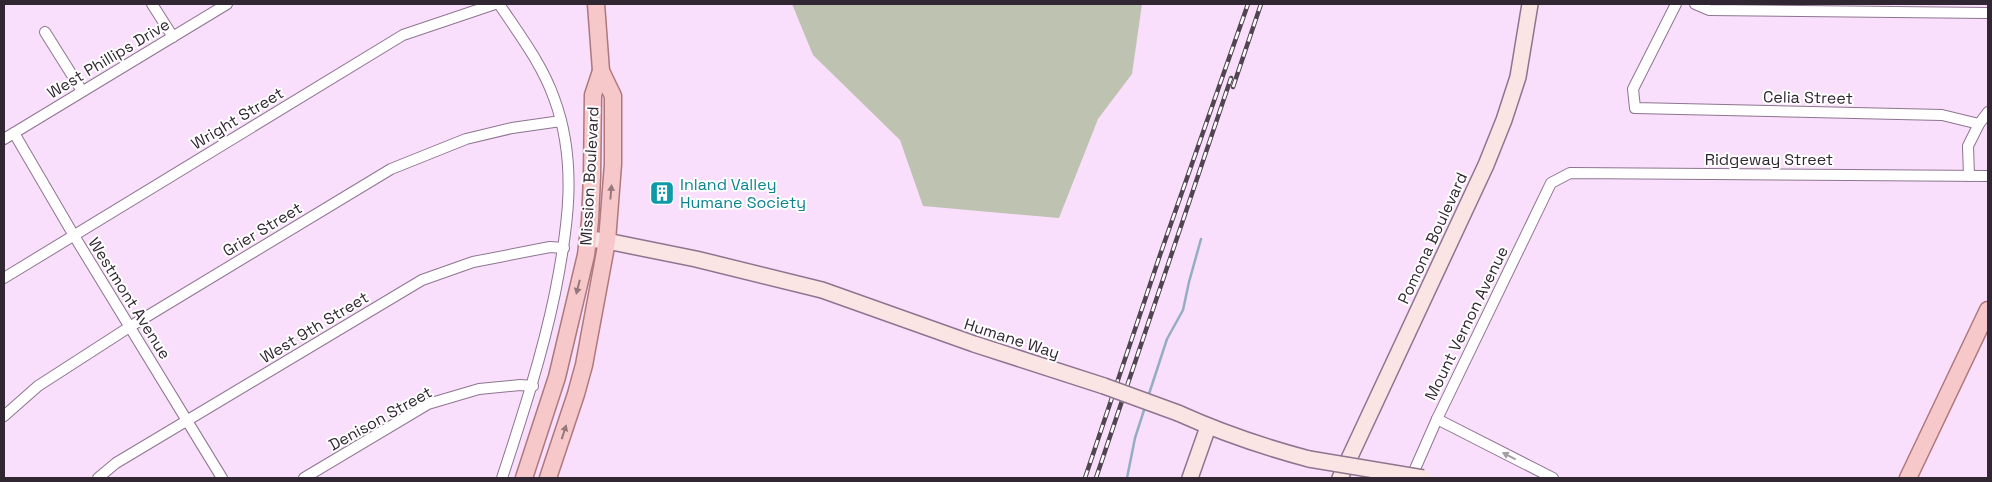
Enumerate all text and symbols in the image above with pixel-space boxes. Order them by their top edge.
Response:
street label: West Phillips Drive [43,14,173,103]
street label: Wright Street [187,83,287,154]
street label: Celia Street [1763,86,1853,109]
street label: Mission Boulevard [575,106,604,246]
street label: Ridgeway Street [1705,149,1833,170]
street label: Pomona Boulevard [1393,169,1472,307]
place label: Inland Valley Humane Society [680,174,806,213]
building icon: Inland Valley Humane Society [649,180,675,206]
one-way arrow [607,184,615,200]
street label: Grier Street [219,198,306,261]
street label: Westmont Avenue [84,233,176,363]
street label: Mount Vernon Avenue [1420,243,1513,404]
one-way arrow [574,279,582,294]
street label: West 9th Street [256,287,372,368]
street label: Humane Way [961,313,1062,364]
street label: Denison Street [325,381,436,455]
one-way arrow [560,424,568,439]
one-way arrow [1502,452,1516,460]

